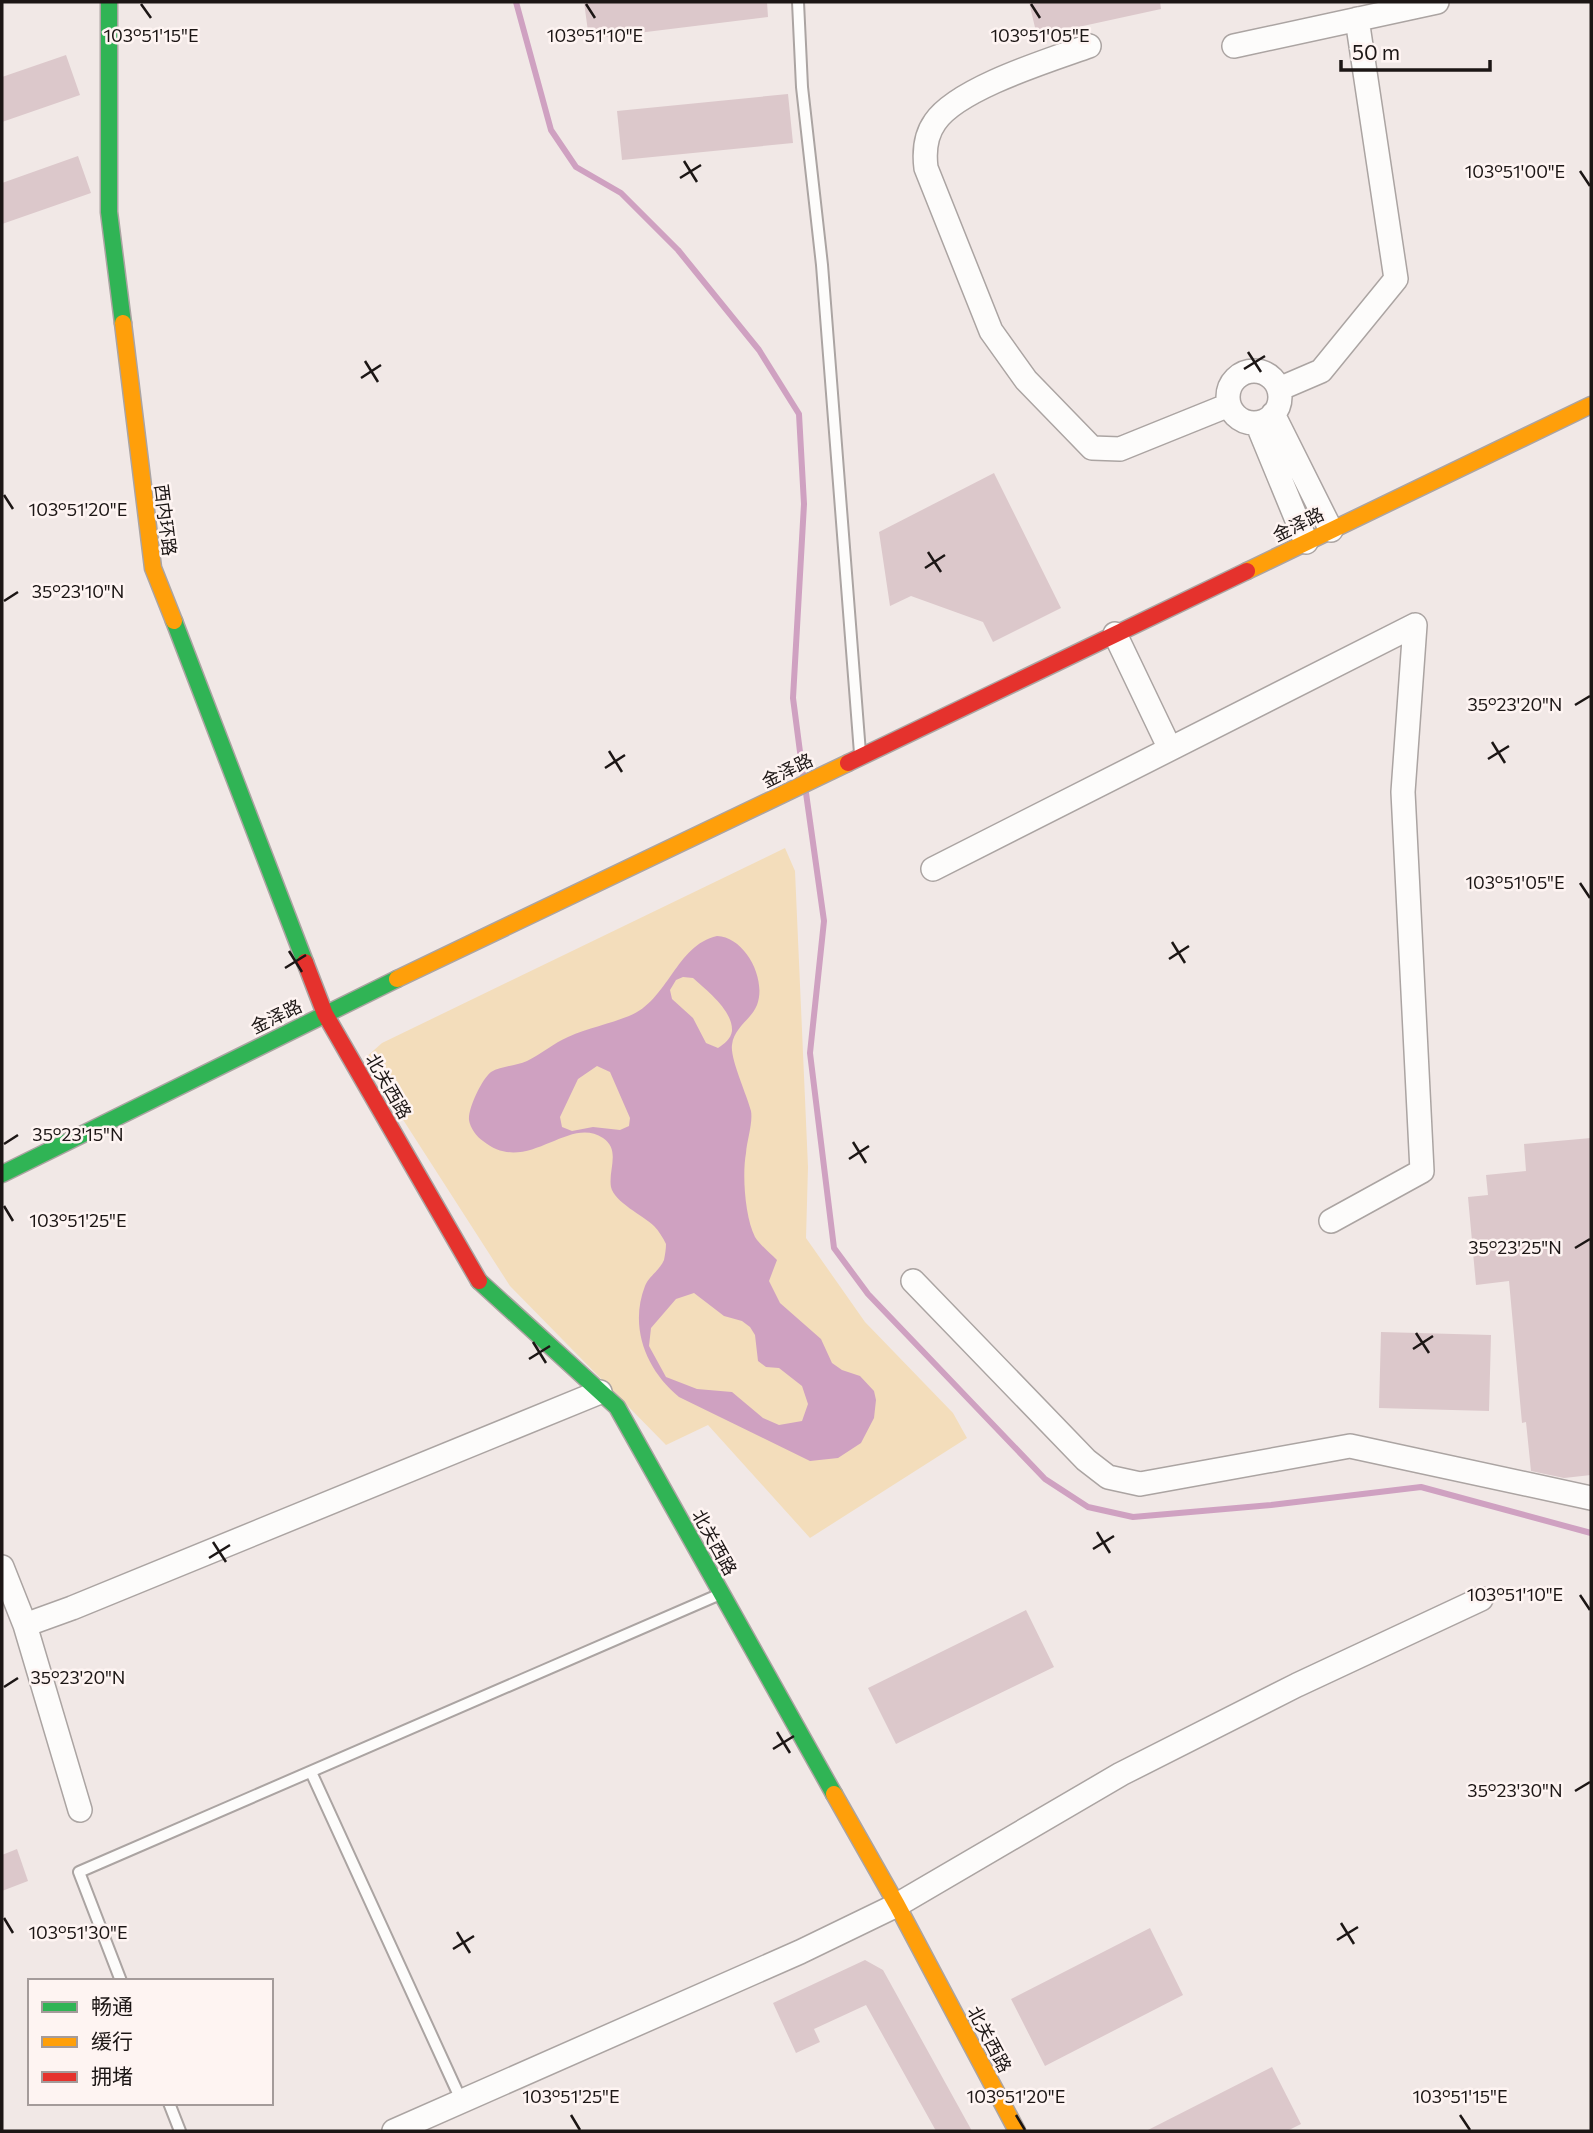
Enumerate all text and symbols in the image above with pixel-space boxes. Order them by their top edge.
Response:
text: 103°51'15"E [103,24,199,46]
text: 103°51'10"E [547,24,643,46]
text: 103°51'05"E [990,24,1090,46]
scale bar [1341,28,1490,72]
text: 50 m [1352,39,1400,64]
text: 103°51'00"E [1465,160,1565,182]
street label: 西内环路 [151,483,181,557]
text: 103°51'20"E [29,498,127,520]
street label: 金泽路 [1269,502,1327,546]
text: 35°23'10"N [32,580,124,602]
text: 35°23'20"N [1468,693,1562,715]
street label: 金泽路 [758,748,816,792]
text: 103°51'05"E [1465,871,1565,893]
street label: 金泽路 [247,994,305,1038]
street label: 北关西路 [361,1049,417,1123]
text: 35°23'15"N [32,1123,124,1145]
text: 103°51'25"E [29,1209,127,1231]
text: 35°23'25"N [1468,1236,1562,1258]
street label: 北关西路 [688,1505,742,1579]
text: 103°51'10"E [1467,1583,1563,1605]
text: 35°23'20"N [31,1666,125,1688]
text: 35°23'30"N [1467,1779,1563,1801]
text: 103°51'30"E [28,1921,128,1943]
legend [28,1979,273,2105]
text: 畅通 [91,1993,133,2018]
street label: 北关西路 [963,2002,1017,2076]
text: 缓行 [91,2028,133,2053]
text: 拥堵 [91,2063,133,2088]
text: 103°51'25"E [522,2085,620,2107]
text: 103°51'20"E [967,2085,1065,2107]
text: 103°51'15"E [1412,2085,1508,2107]

